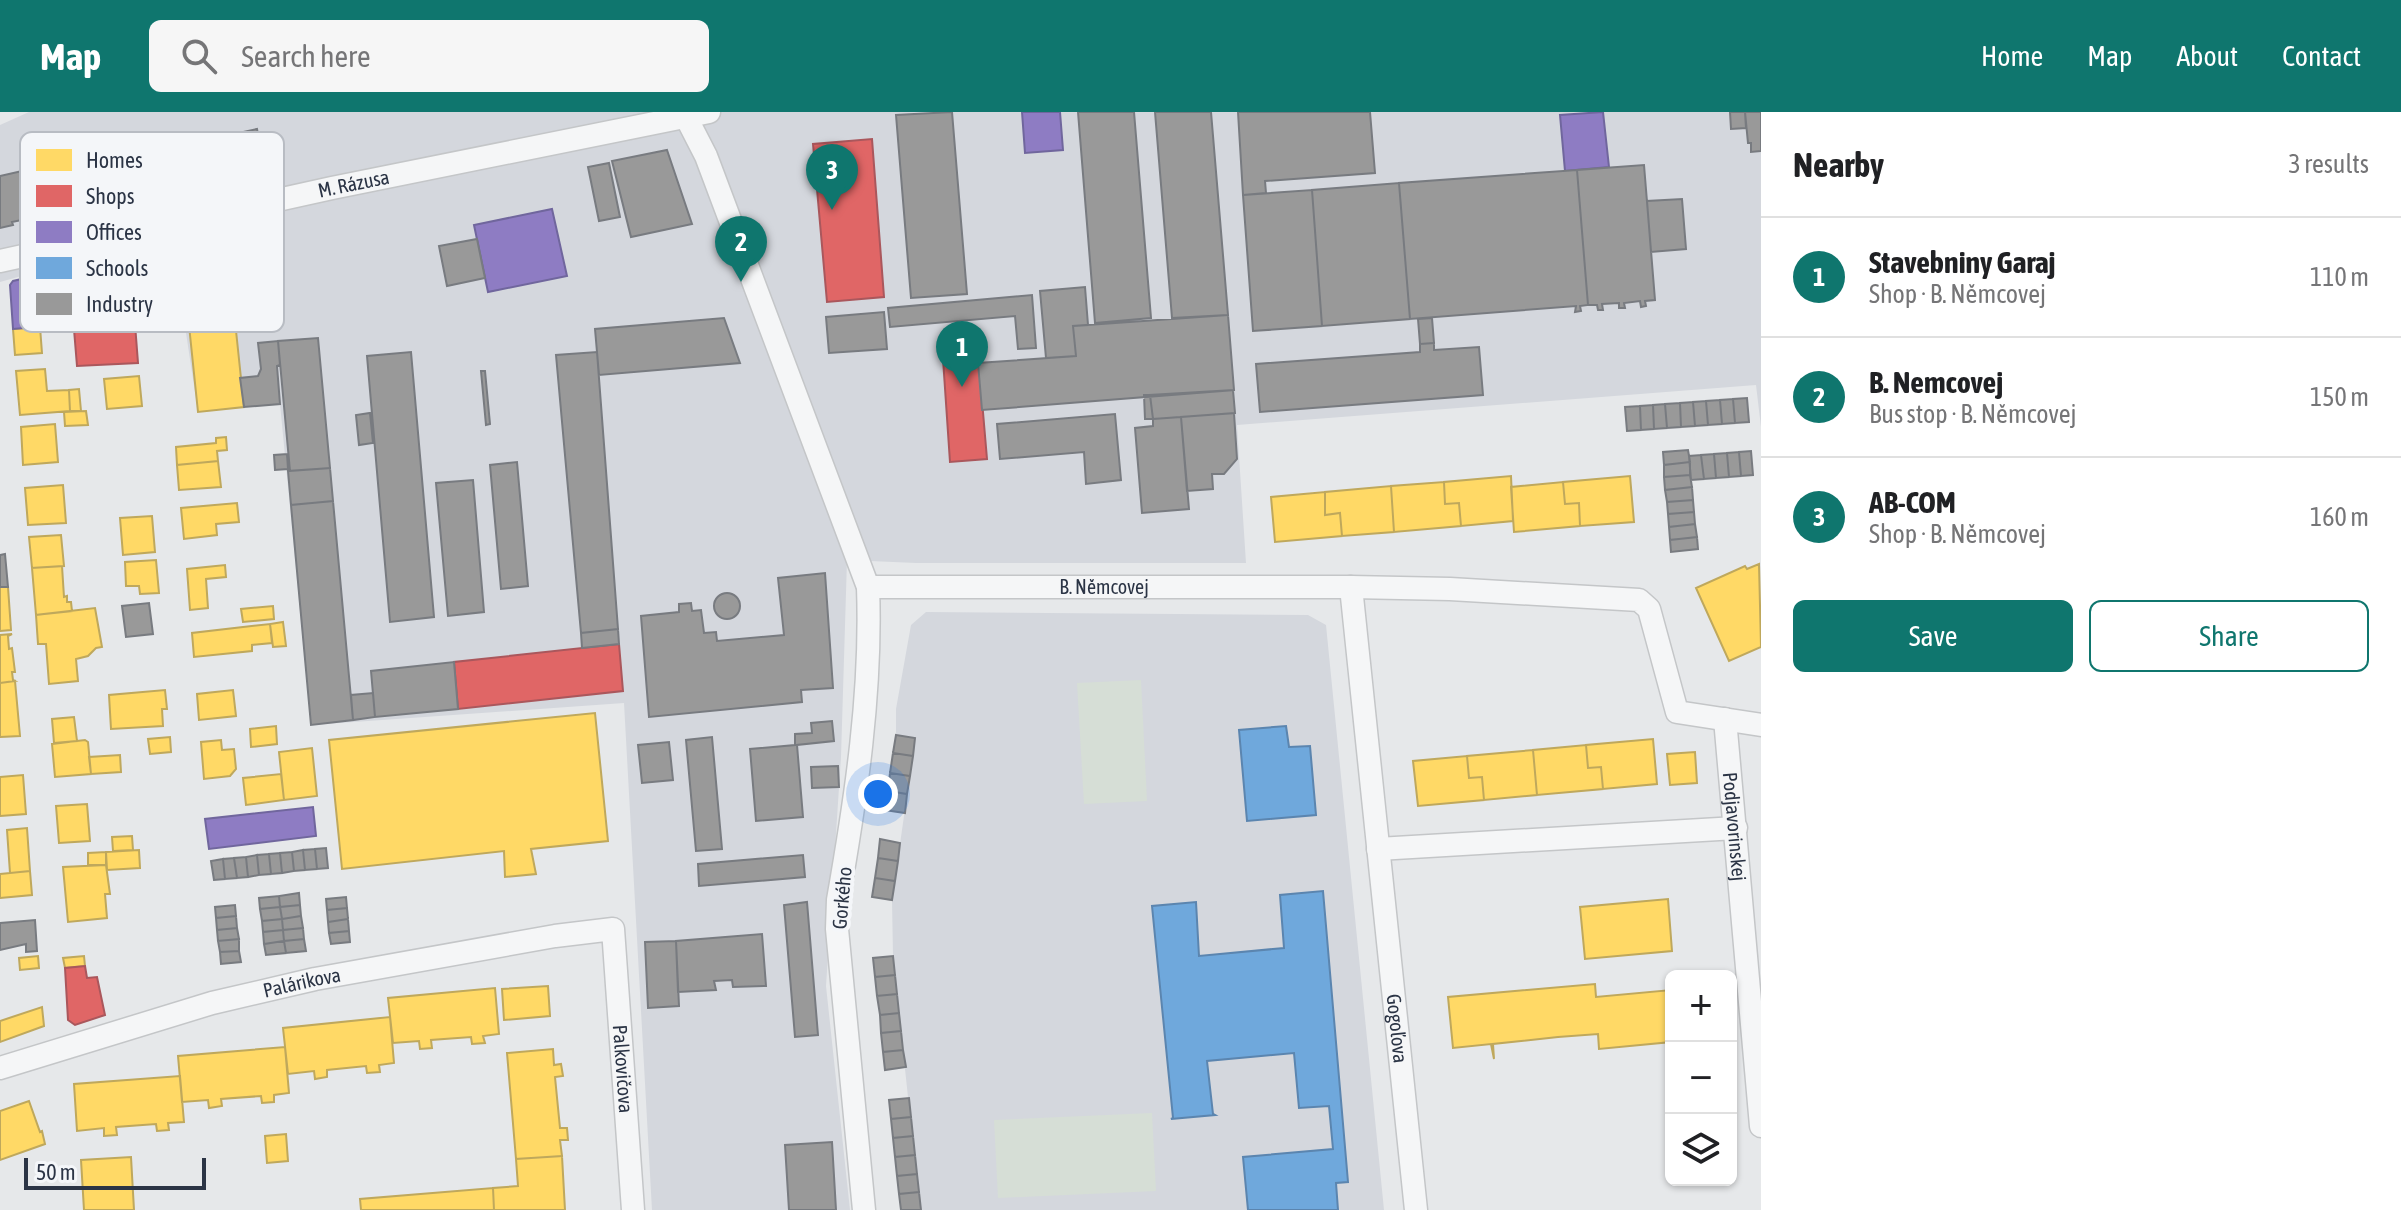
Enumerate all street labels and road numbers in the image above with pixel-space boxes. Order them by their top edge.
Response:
street label: M. Rázusa [316,165,391,202]
street label: B. Němcovej [1059,575,1149,598]
street label: Podjavorinskej [1719,771,1751,882]
street label: Gorkého [827,866,856,930]
street label: Palárikova [261,963,342,1002]
street label: Gogoľova [1383,993,1413,1064]
street label: Palkovičova [609,1024,638,1114]

